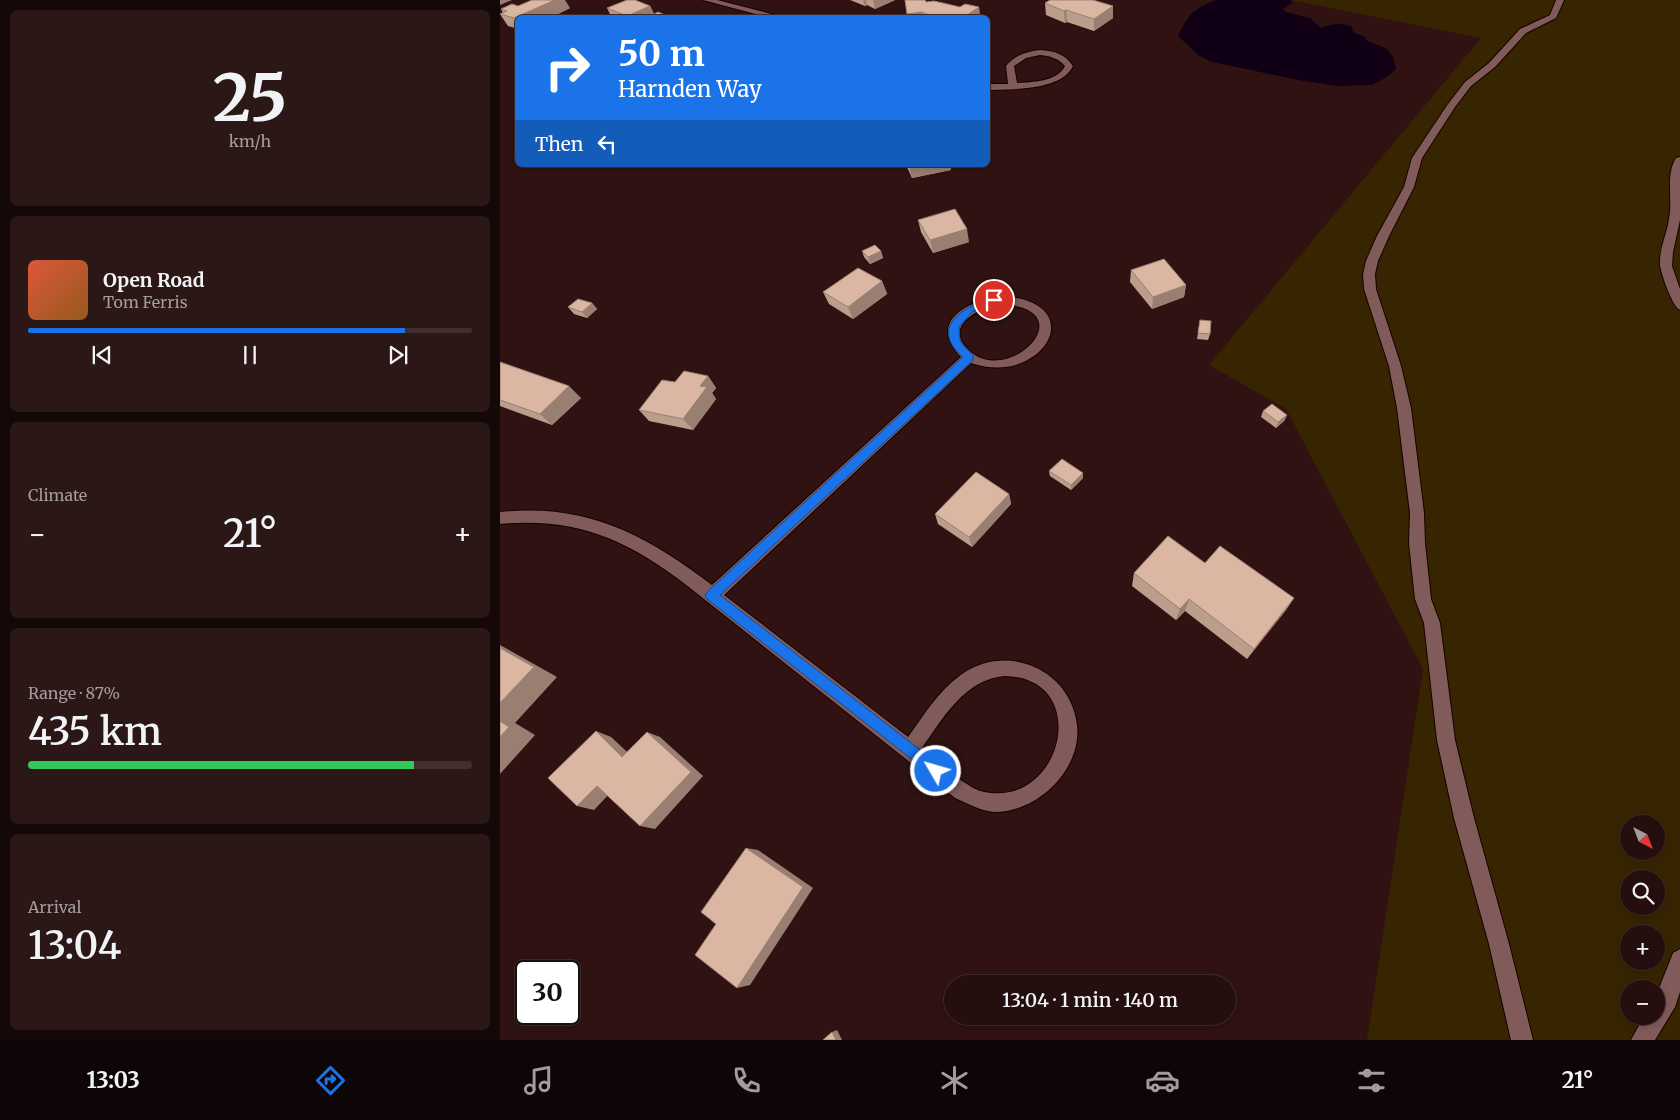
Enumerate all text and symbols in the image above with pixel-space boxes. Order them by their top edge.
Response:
text: 50 m [618,32,705,76]
icon: right [535,35,600,100]
text: 25 [213,57,287,139]
text: Harnden Way [618,75,762,103]
icon: left [593,130,621,158]
text: km/h [229,131,271,151]
text: Then [535,132,583,156]
text: Open Road [103,268,205,292]
pin [973,279,1015,321]
icon: arrive [980,286,1008,314]
text: Tom Ferris [103,292,188,312]
icon: previous [88,341,116,369]
icon: pause [236,341,264,369]
icon: next [384,341,412,369]
text: Climate [28,485,87,505]
text: 21° [223,510,277,557]
text: − [28,516,47,552]
text: + [453,516,472,552]
text: Range · 87% [28,683,120,703]
text: 435 km [28,708,162,755]
position arrow [909,744,961,796]
north arrow [1620,815,1665,860]
map controls [1620,815,1665,1025]
button: search [1620,870,1665,915]
text: Arrival [28,897,81,917]
text: 13:04 [28,922,122,969]
button: + [1620,925,1665,970]
speed limit sign: 30 [515,960,580,1025]
button: − [1620,980,1665,1025]
text: 13:04 · 1 min · 140 m [1002,988,1178,1012]
icon: directions [313,1063,348,1098]
icon: music [521,1063,556,1098]
icon: phone [729,1063,764,1098]
icon: climate [937,1063,972,1098]
icon: car [1145,1063,1180,1098]
icon: filters [1354,1063,1389,1098]
text: 13:03 [87,1066,140,1094]
text: 21° [1562,1066,1593,1094]

